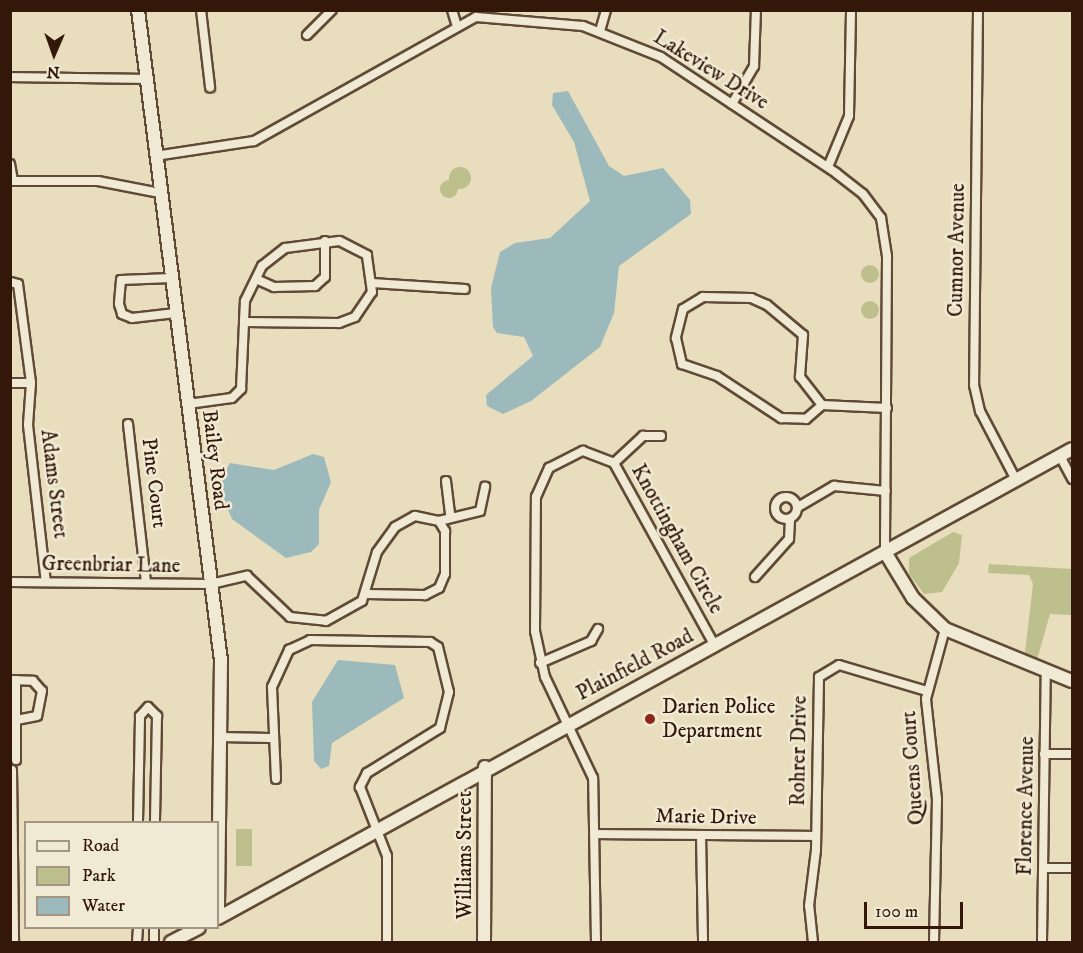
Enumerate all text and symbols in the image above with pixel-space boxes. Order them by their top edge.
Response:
north arrow [24,24,84,84]
street label: Lakeview Drive [649,25,773,115]
text: N [46,62,60,82]
street label: Cumnor Avenue [943,183,971,317]
street label: Bailey Road [196,409,234,511]
street label: Adams Street [35,428,73,540]
street label: Pine Court [136,437,172,529]
street label: Knottingham Circle [625,460,729,618]
street label: Greenbriar Lane [41,551,181,579]
street label: Plainfield Road [572,624,698,706]
place label: Darien Police Department [662,694,775,744]
street label: Rohrer Drive [785,695,813,807]
street label: Queens Court [896,710,930,826]
marker: Darien Police Department [643,712,657,726]
street label: Florence Avenue [1012,736,1040,876]
street label: Williams Street [452,791,478,919]
street label: Marie Drive [655,804,757,830]
legend [24,821,219,929]
text: Road [82,835,119,857]
text: Park [82,865,116,887]
scale bar [867,890,966,928]
text: Water [82,895,125,917]
text: 100 m [875,901,918,923]

